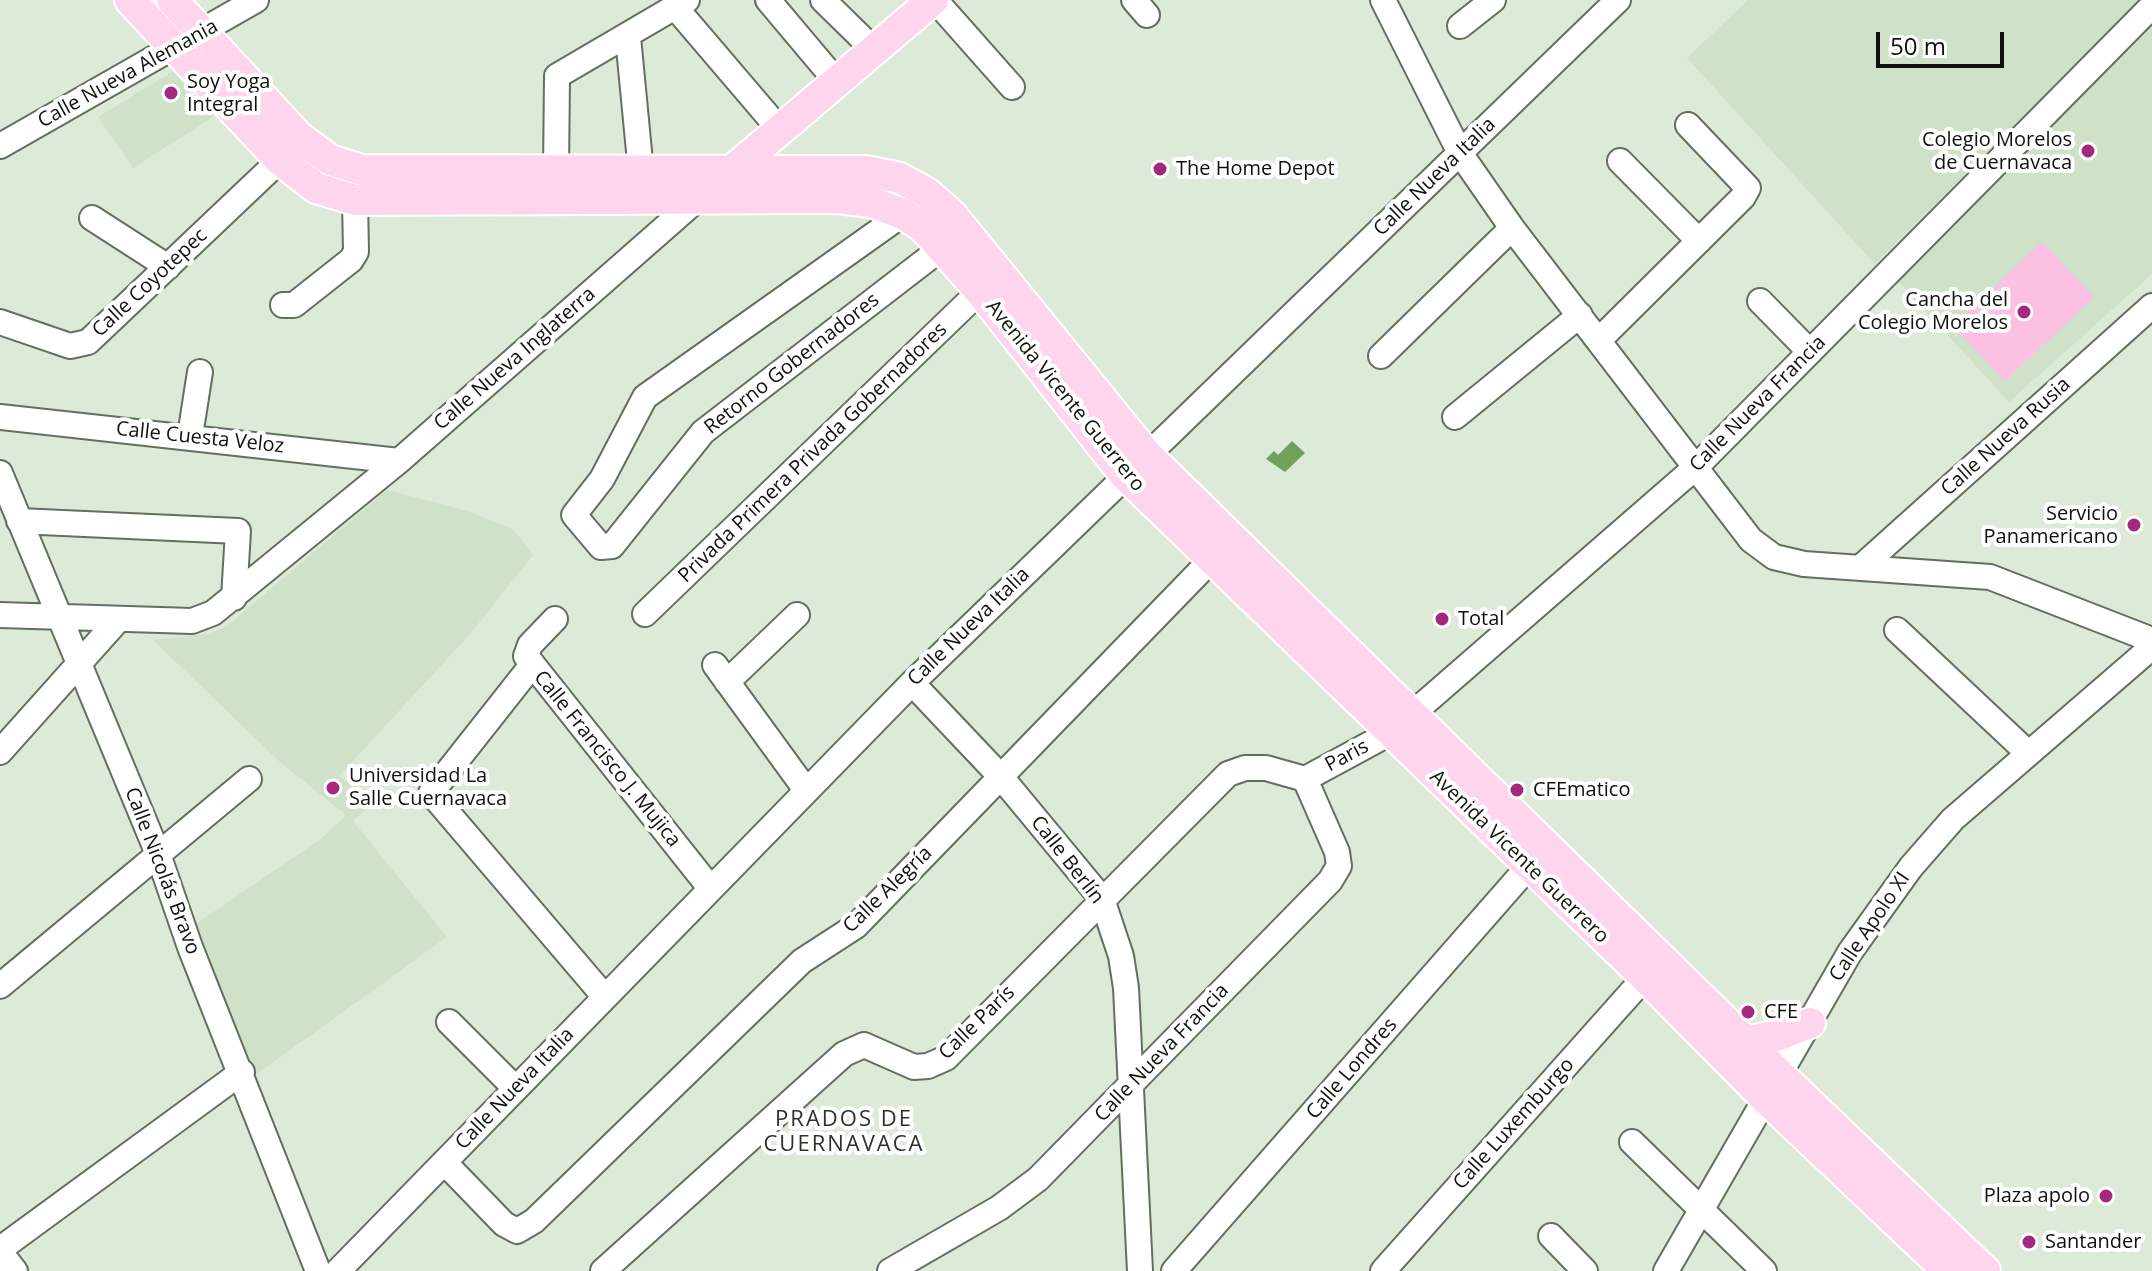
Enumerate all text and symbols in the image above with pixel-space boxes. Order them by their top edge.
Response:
street label: Calle Nueva Alemania [34,15,222,133]
scale bar [1880,16,2008,66]
text: 50 m [1890,29,1946,62]
place label: Soy Yoga Integral [187,70,270,117]
marker: Soy Yoga Integral [162,84,180,102]
street label: Calle Nueva Italia [1369,113,1501,241]
place label: Colegio Morelos de Cuernavaca [1922,128,2072,175]
marker: Colegio Morelos de Cuernavaca [2079,142,2097,160]
place label: The Home Depot [1176,157,1335,181]
marker: The Home Depot [1151,160,1169,178]
street label: Calle Coyotepec [88,224,212,342]
street label: Calle Nueva Inglaterra [429,282,601,436]
street label: Retorno Gobernadores [700,288,884,440]
place label: Cancha del Colegio Morelos [1858,288,2008,335]
street label: Avenida Vicente Guerrero [980,296,1150,496]
marker: Cancha del Colegio Morelos [2015,303,2033,321]
street label: Privada Primera Privada Gobernadores [674,318,952,588]
street label: Calle Nueva Francia [1685,331,1831,477]
street label: Calle Nueva Rusia [1937,373,2075,501]
street label: Calle Cuesta Veloz [115,417,285,459]
place label: Servicio Panamericano [1984,502,2118,549]
marker: Servicio Panamericano [2125,516,2143,534]
street label: Calle Nueva Italia [903,563,1035,691]
place label: Total [1458,607,1504,631]
marker: Total [1433,610,1451,628]
street label: Calle Francisco J. Mujica [528,666,686,852]
street label: Paris [1321,735,1373,777]
place label: Universidad La Salle Cuernavaca [349,764,507,811]
street label: Avenida Vicente Guerrero [1425,765,1613,949]
place label: CFEmatico [1533,778,1630,802]
marker: Universidad La Salle Cuernavaca [324,779,342,797]
marker: CFEmatico [1508,781,1526,799]
street label: Calle Nicolás Bravo [119,784,205,958]
street label: Calle Berlín [1025,811,1109,909]
street label: Calle Alegría [839,842,937,938]
street label: Calle Apolo XI [1825,868,1915,986]
street label: Calle Nueva Francia [1090,979,1234,1127]
street label: Calle París [934,981,1020,1065]
place label: CFE [1764,1000,1798,1024]
marker: CFE [1739,1003,1757,1021]
street label: Calle Londres [1302,1014,1402,1124]
street label: Calle Nueva Italia [451,1023,579,1155]
street label: Calle Luxemburgo [1449,1053,1579,1195]
district label: PRADOS DE CUERNAVACA [764,1107,924,1158]
place label: Plaza apolo [1984,1184,2090,1208]
marker: Plaza apolo [2097,1187,2115,1205]
place label: Santander [2045,1230,2141,1254]
marker: Santander [2020,1233,2038,1251]

